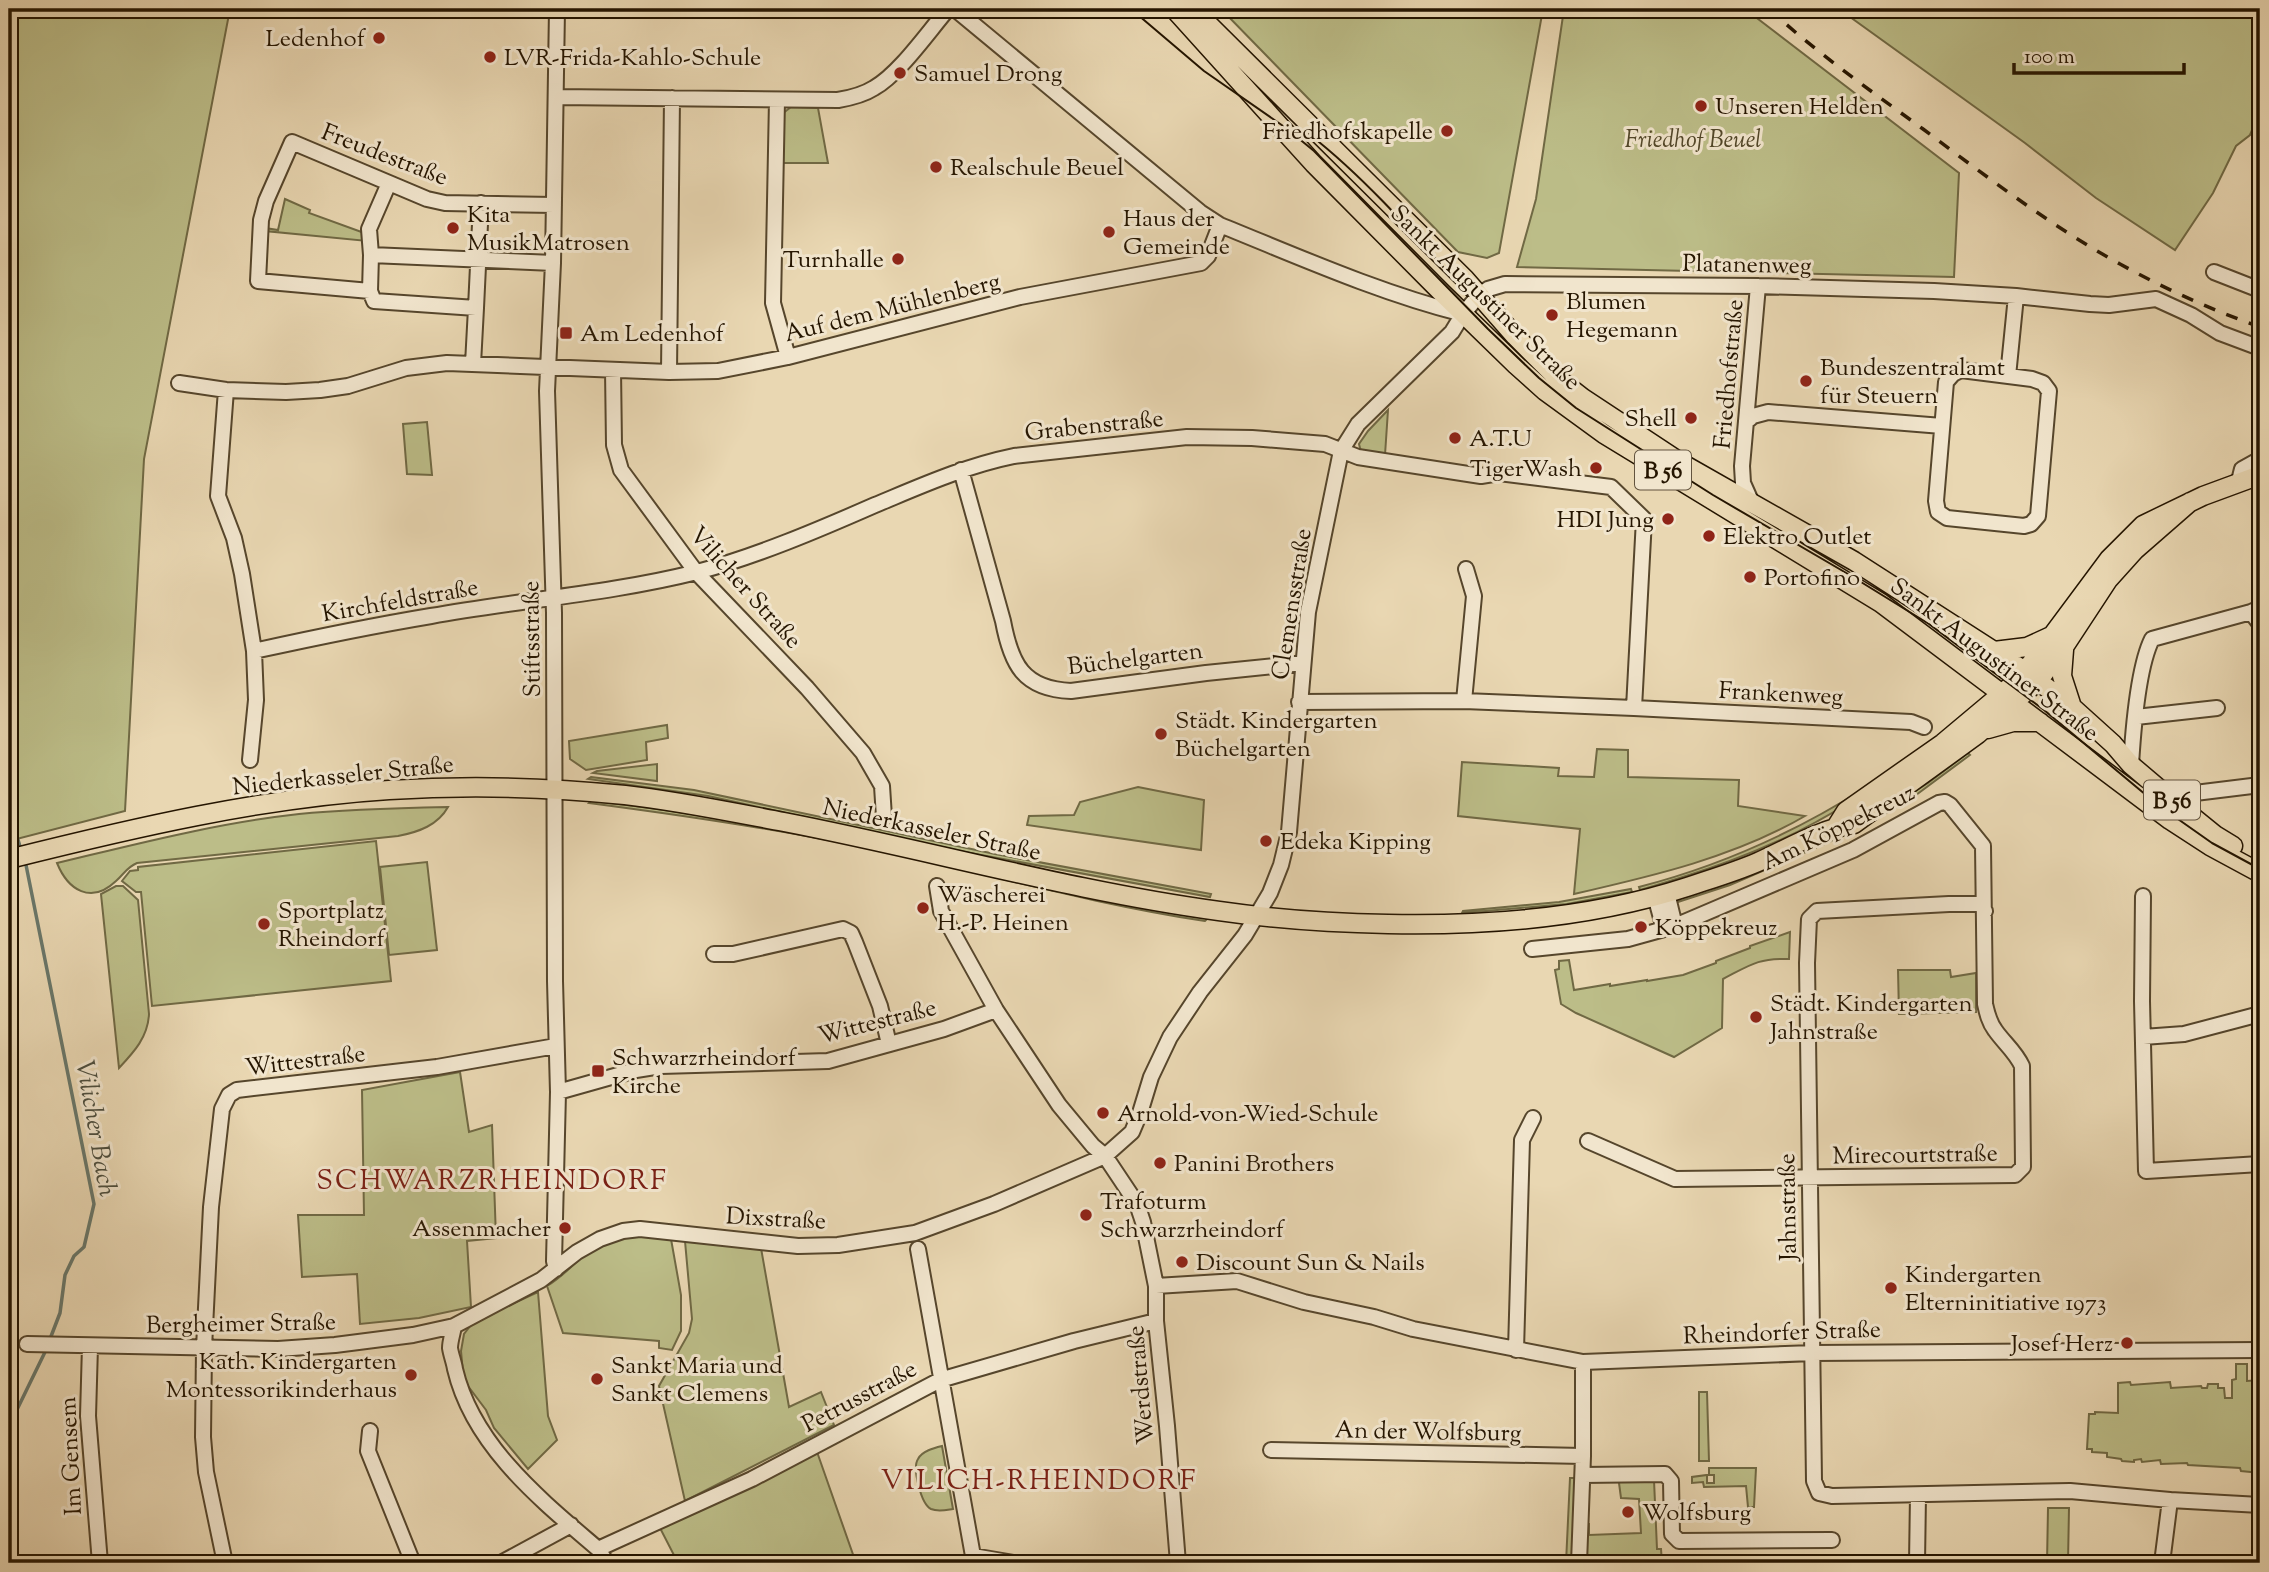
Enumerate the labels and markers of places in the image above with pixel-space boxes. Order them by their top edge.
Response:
place label: Ledenhof [265,23,367,57]
marker: Ledenhof [371,30,387,46]
place label: LVR-Frida-Kahlo-Schule [504,42,761,76]
marker: LVR-Frida-Kahlo-Schule [482,49,498,65]
place label: Samuel Drong [914,58,1063,92]
marker: Samuel Drong [892,65,908,81]
place label: Unseren Helden [1715,91,1884,125]
marker: Unseren Helden [1693,98,1709,114]
place label: Friedhofskapelle [1262,116,1433,150]
marker: Friedhofskapelle [1439,123,1455,139]
place label: Realschule Beuel [950,152,1124,186]
marker: Realschule Beuel [928,159,944,175]
place label: Kita MusikMatrosen [467,199,630,261]
place label: Haus der Gemeinde [1123,203,1230,265]
marker: Kita MusikMatrosen [445,220,461,236]
marker: Haus der Gemeinde [1101,224,1117,240]
place label: Turnhalle [783,244,884,278]
marker: Turnhalle [890,251,906,267]
place label: Blumen Hegemann [1566,286,1678,348]
marker: Blumen Hegemann [1544,307,1560,323]
place label: Am Ledenhof [580,318,726,352]
marker: Am Ledenhof [558,325,574,341]
place label: Bundeszentralamt für Steuern [1820,352,2005,414]
marker: Bundeszentralamt für Steuern [1798,373,1814,389]
place label: Shell [1624,403,1677,437]
marker: Shell [1683,410,1699,426]
place label: A.T.U [1469,423,1532,457]
marker: A.T.U [1447,430,1463,446]
place label: TigerWash [1470,453,1582,487]
marker: TigerWash [1588,460,1604,476]
place label: HDI Jung [1557,504,1654,538]
marker: HDI Jung [1660,511,1676,527]
place label: Elektro Outlet [1723,521,1872,555]
marker: Elektro Outlet [1701,528,1717,544]
place label: Portofino [1764,562,1860,596]
marker: Portofino [1742,569,1758,585]
place label: Städt. Kindergarten Büchelgarten [1175,705,1378,767]
marker: Städt. Kindergarten Büchelgarten [1153,726,1169,742]
place label: Edeka Kipping [1280,826,1431,860]
marker: Edeka Kipping [1258,833,1274,849]
place label: Wäscherei H.-P. Heinen [937,879,1069,941]
place label: Sportplatz Rheindorf [278,895,386,957]
marker: Wäscherei H.-P. Heinen [915,900,931,916]
place label: Köppekreuz [1655,912,1777,946]
marker: Sportplatz Rheindorf [256,916,272,932]
marker: Köppekreuz [1633,919,1649,935]
place label: Städt. Kindergarten Jahnstraße [1768,988,1973,1050]
marker: Städt. Kindergarten Jahnstraße [1748,1009,1764,1025]
place label: Schwarzrheindorf Kirche [612,1042,798,1104]
marker: Schwarzrheindorf Kirche [590,1063,606,1079]
place label: Arnold-von-Wied-Schule [1117,1098,1378,1132]
marker: Arnold-von-Wied-Schule [1095,1105,1111,1121]
place label: Panini Brothers [1174,1148,1334,1182]
marker: Panini Brothers [1152,1155,1168,1171]
place label: Trafoturm Schwarzrheindorf [1100,1186,1286,1248]
marker: Trafoturm Schwarzrheindorf [1078,1207,1094,1223]
place label: Assenmacher [412,1213,551,1247]
marker: Assenmacher [557,1220,573,1236]
place label: Discount Sun & Nails [1196,1247,1425,1281]
marker: Discount Sun & Nails [1174,1254,1190,1270]
place label: Kindergarten Elterninitiative 1973 [1905,1259,2106,1321]
marker: Kindergarten Elterninitiative 1973 [1883,1280,1899,1296]
place label: Josef Herz [2009,1328,2113,1362]
marker: Josef Herz [2119,1335,2135,1351]
place label: Kath. Kindergarten Montessorikinderhaus [166,1346,397,1408]
place label: Sankt Maria und Sankt Clemens [611,1350,783,1412]
marker: Kath. Kindergarten Montessorikinderhaus [403,1367,419,1383]
marker: Sankt Maria und Sankt Clemens [589,1371,605,1387]
place label: Wolfsburg [1642,1497,1751,1531]
marker: Wolfsburg [1620,1504,1636,1520]

